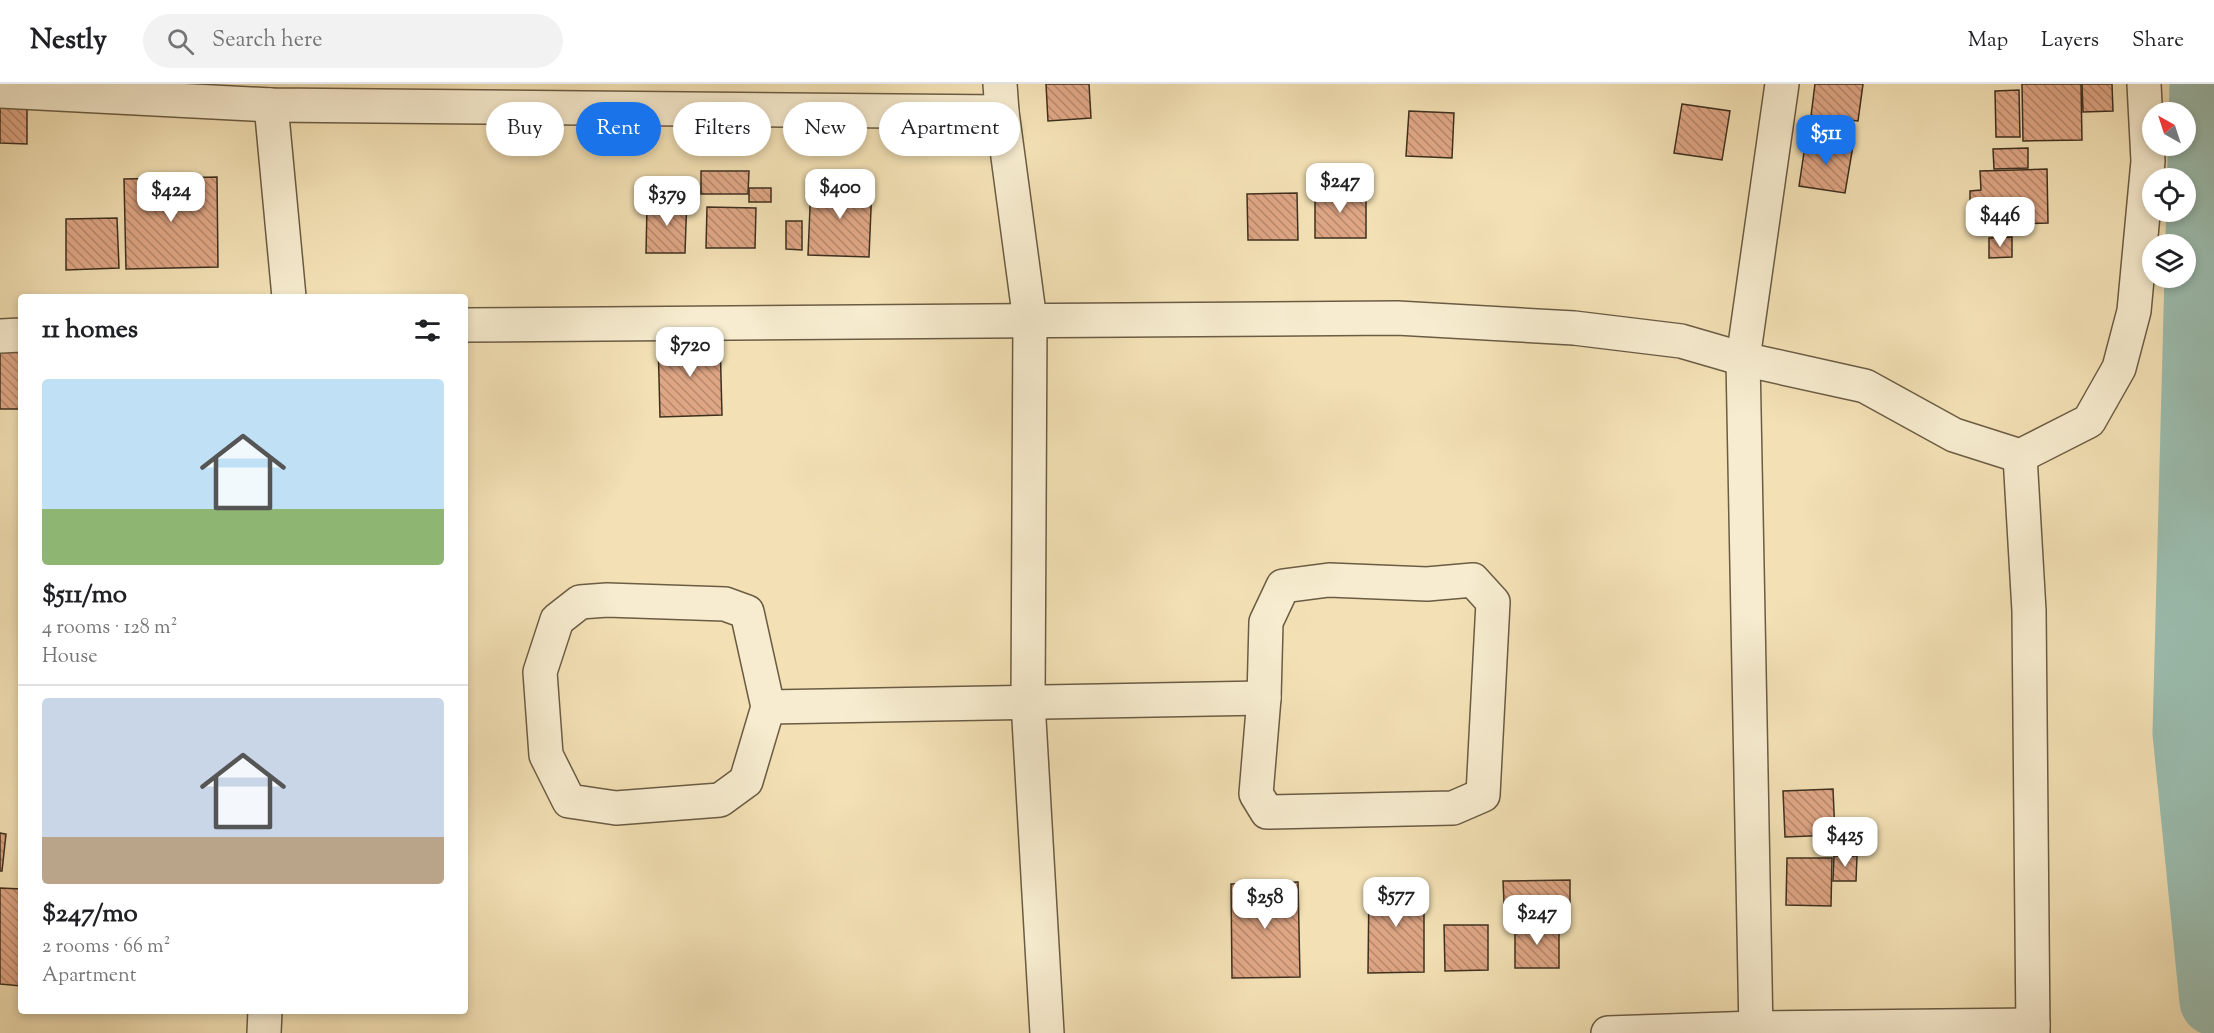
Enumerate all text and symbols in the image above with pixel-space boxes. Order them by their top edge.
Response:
search box [143,14,563,68]
text: Nestly [30,21,107,61]
icon: search [164,25,197,58]
text: Search here [212,25,322,57]
text: Map [1968,26,2008,56]
text: Layers [2041,26,2099,56]
text: Share [2132,26,2184,56]
chip: Buy [486,102,564,156]
chip: Rent [576,102,661,156]
chip: Filters [673,102,771,156]
chip: New [783,102,867,156]
chip: Apartment [879,102,1020,156]
north arrow [2142,102,2196,156]
map controls [2142,102,2196,288]
pin: $511 [1790,115,1862,166]
text: $511 [1810,120,1842,149]
pin: $247 [1304,163,1376,214]
text: $247 [1320,168,1360,197]
button: locate [2142,168,2196,222]
pin: $400 [804,169,876,220]
pin: $424 [135,172,207,223]
text: $400 [819,174,861,203]
pin: $379 [631,176,703,227]
text: $424 [151,177,191,206]
text: $379 [648,181,686,210]
pin: $446 [1964,197,2036,248]
text: $446 [1980,202,2020,231]
button: layers [2142,234,2196,288]
text: 11 homes [42,312,138,349]
icon: filters [411,314,444,347]
pin: $720 [654,327,726,378]
text: $720 [670,332,710,361]
icon: home [189,418,297,526]
text: $511/mo [42,577,127,614]
text: 4 rooms · 128 m² [42,614,177,643]
text: House [42,643,97,672]
icon: home [189,737,297,845]
pin: $425 [1809,817,1881,868]
text: $425 [1827,822,1863,851]
pin: $577 [1360,877,1432,928]
pin: $258 [1229,879,1301,930]
text: $577 [1377,882,1415,911]
text: $258 [1247,884,1283,913]
pin: $247 [1501,895,1573,946]
text: $247/mo [42,896,138,933]
text: $247 [1517,900,1557,929]
text: 2 rooms · 66 m² [42,933,170,962]
text: Apartment [42,962,137,991]

